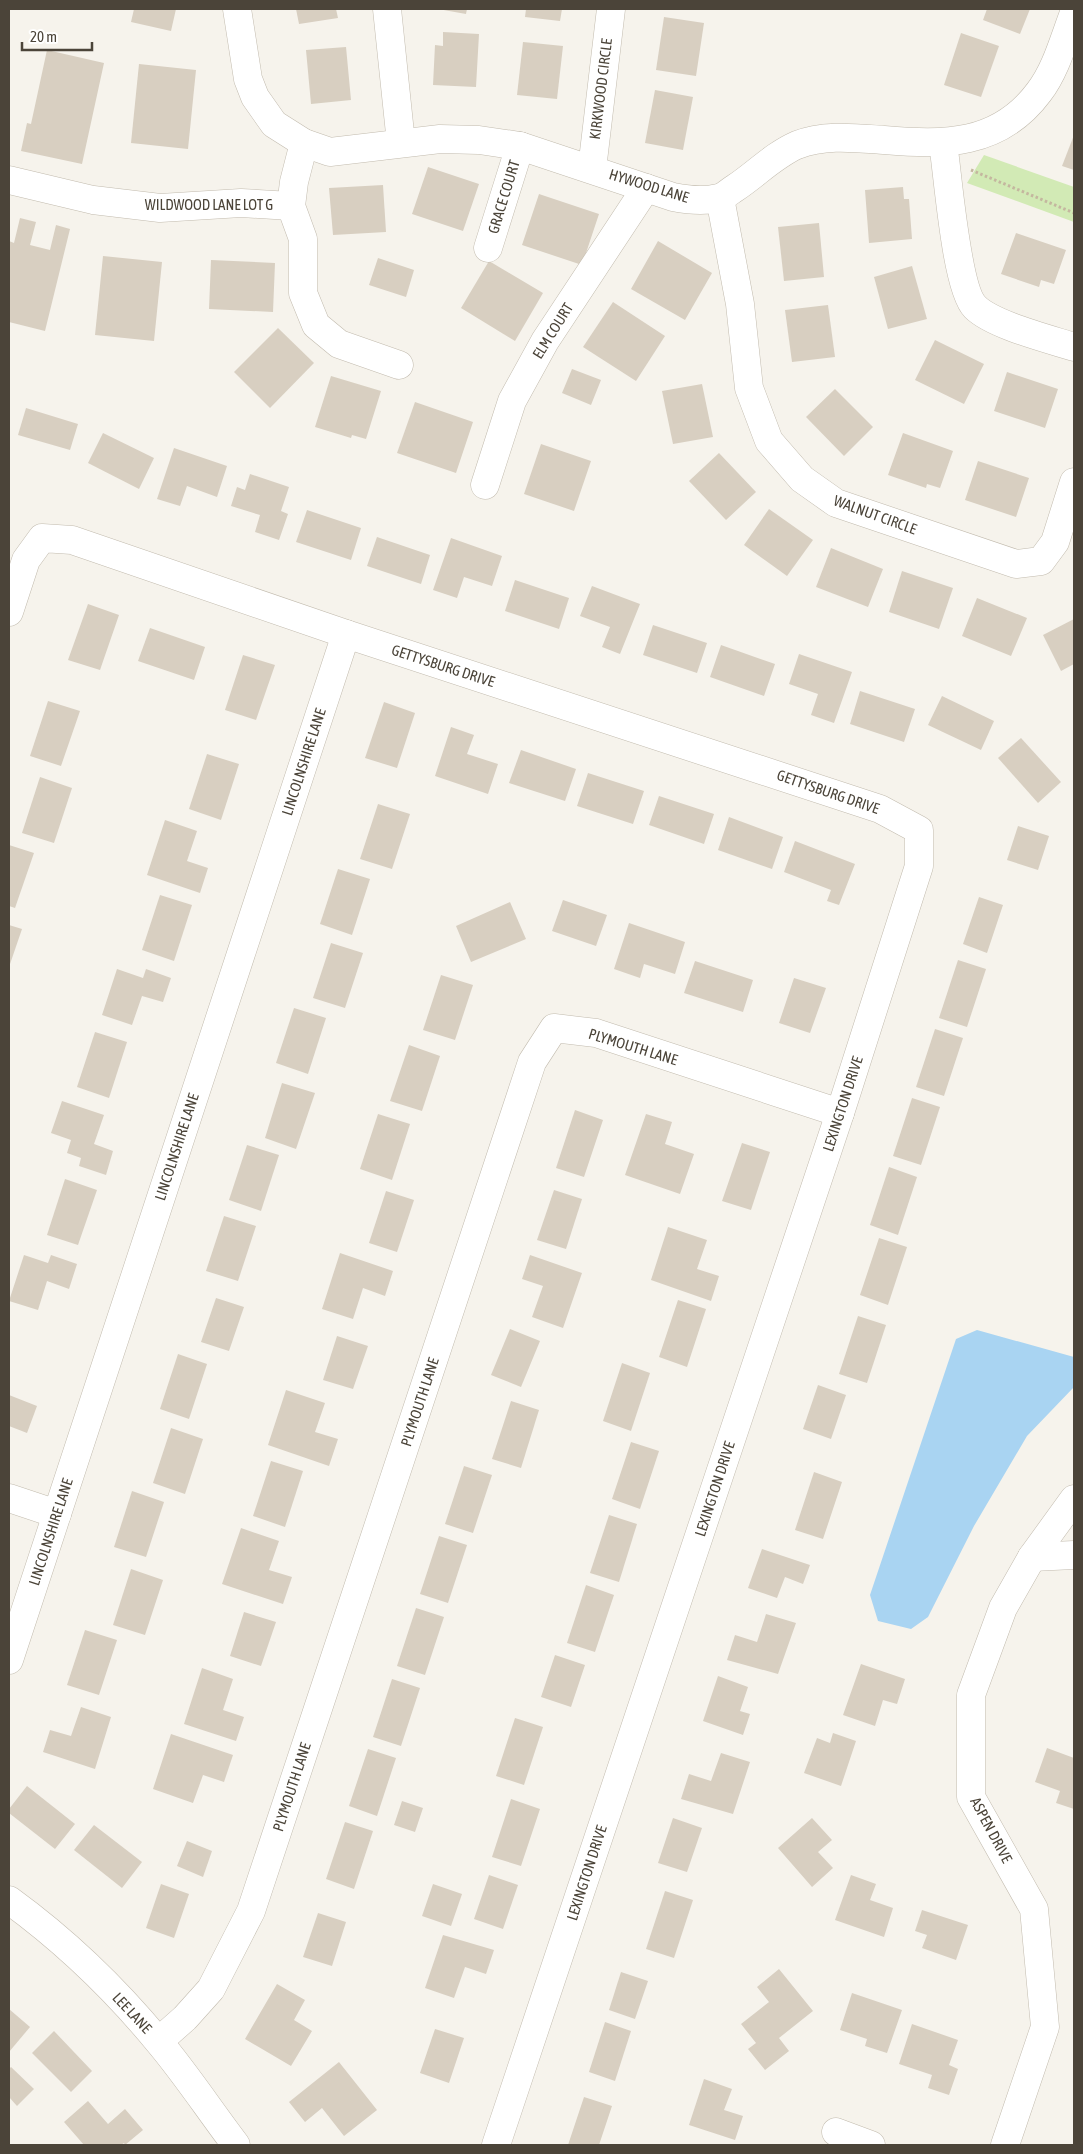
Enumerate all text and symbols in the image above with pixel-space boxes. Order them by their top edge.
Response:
scale bar [22,20,92,52]
text: 20 m [30,28,57,45]
street label: KIRKWOOD CIRCLE [586,37,615,140]
street label: GRACE COURT [484,158,523,236]
street label: HYWOOD LANE [607,165,692,206]
street label: WILDWOOD LANE LOT G [145,196,273,213]
street label: ELM COURT [529,299,577,362]
street label: WALNUT CIRCLE [831,492,919,538]
street label: GETTYSBURG DRIVE [390,641,497,690]
street label: LINCOLNSHIRE LANE [278,706,329,818]
street label: GETTYSBURG DRIVE [775,766,882,817]
street label: PLYMOUTH LANE [587,1025,680,1068]
street label: LEXINGTON DRIVE [819,1054,866,1154]
street label: LINCOLNSHIRE LANE [151,1091,202,1203]
street label: PLYMOUTH LANE [397,1355,442,1448]
street label: LEXINGTON DRIVE [691,1439,738,1539]
street label: LINCOLNSHIRE LANE [25,1476,76,1588]
street label: PLYMOUTH LANE [269,1740,314,1833]
street label: ASPEN DRIVE [967,1794,1016,1866]
street label: LEXINGTON DRIVE [563,1823,610,1923]
street label: LEE LANE [109,1989,156,2037]

